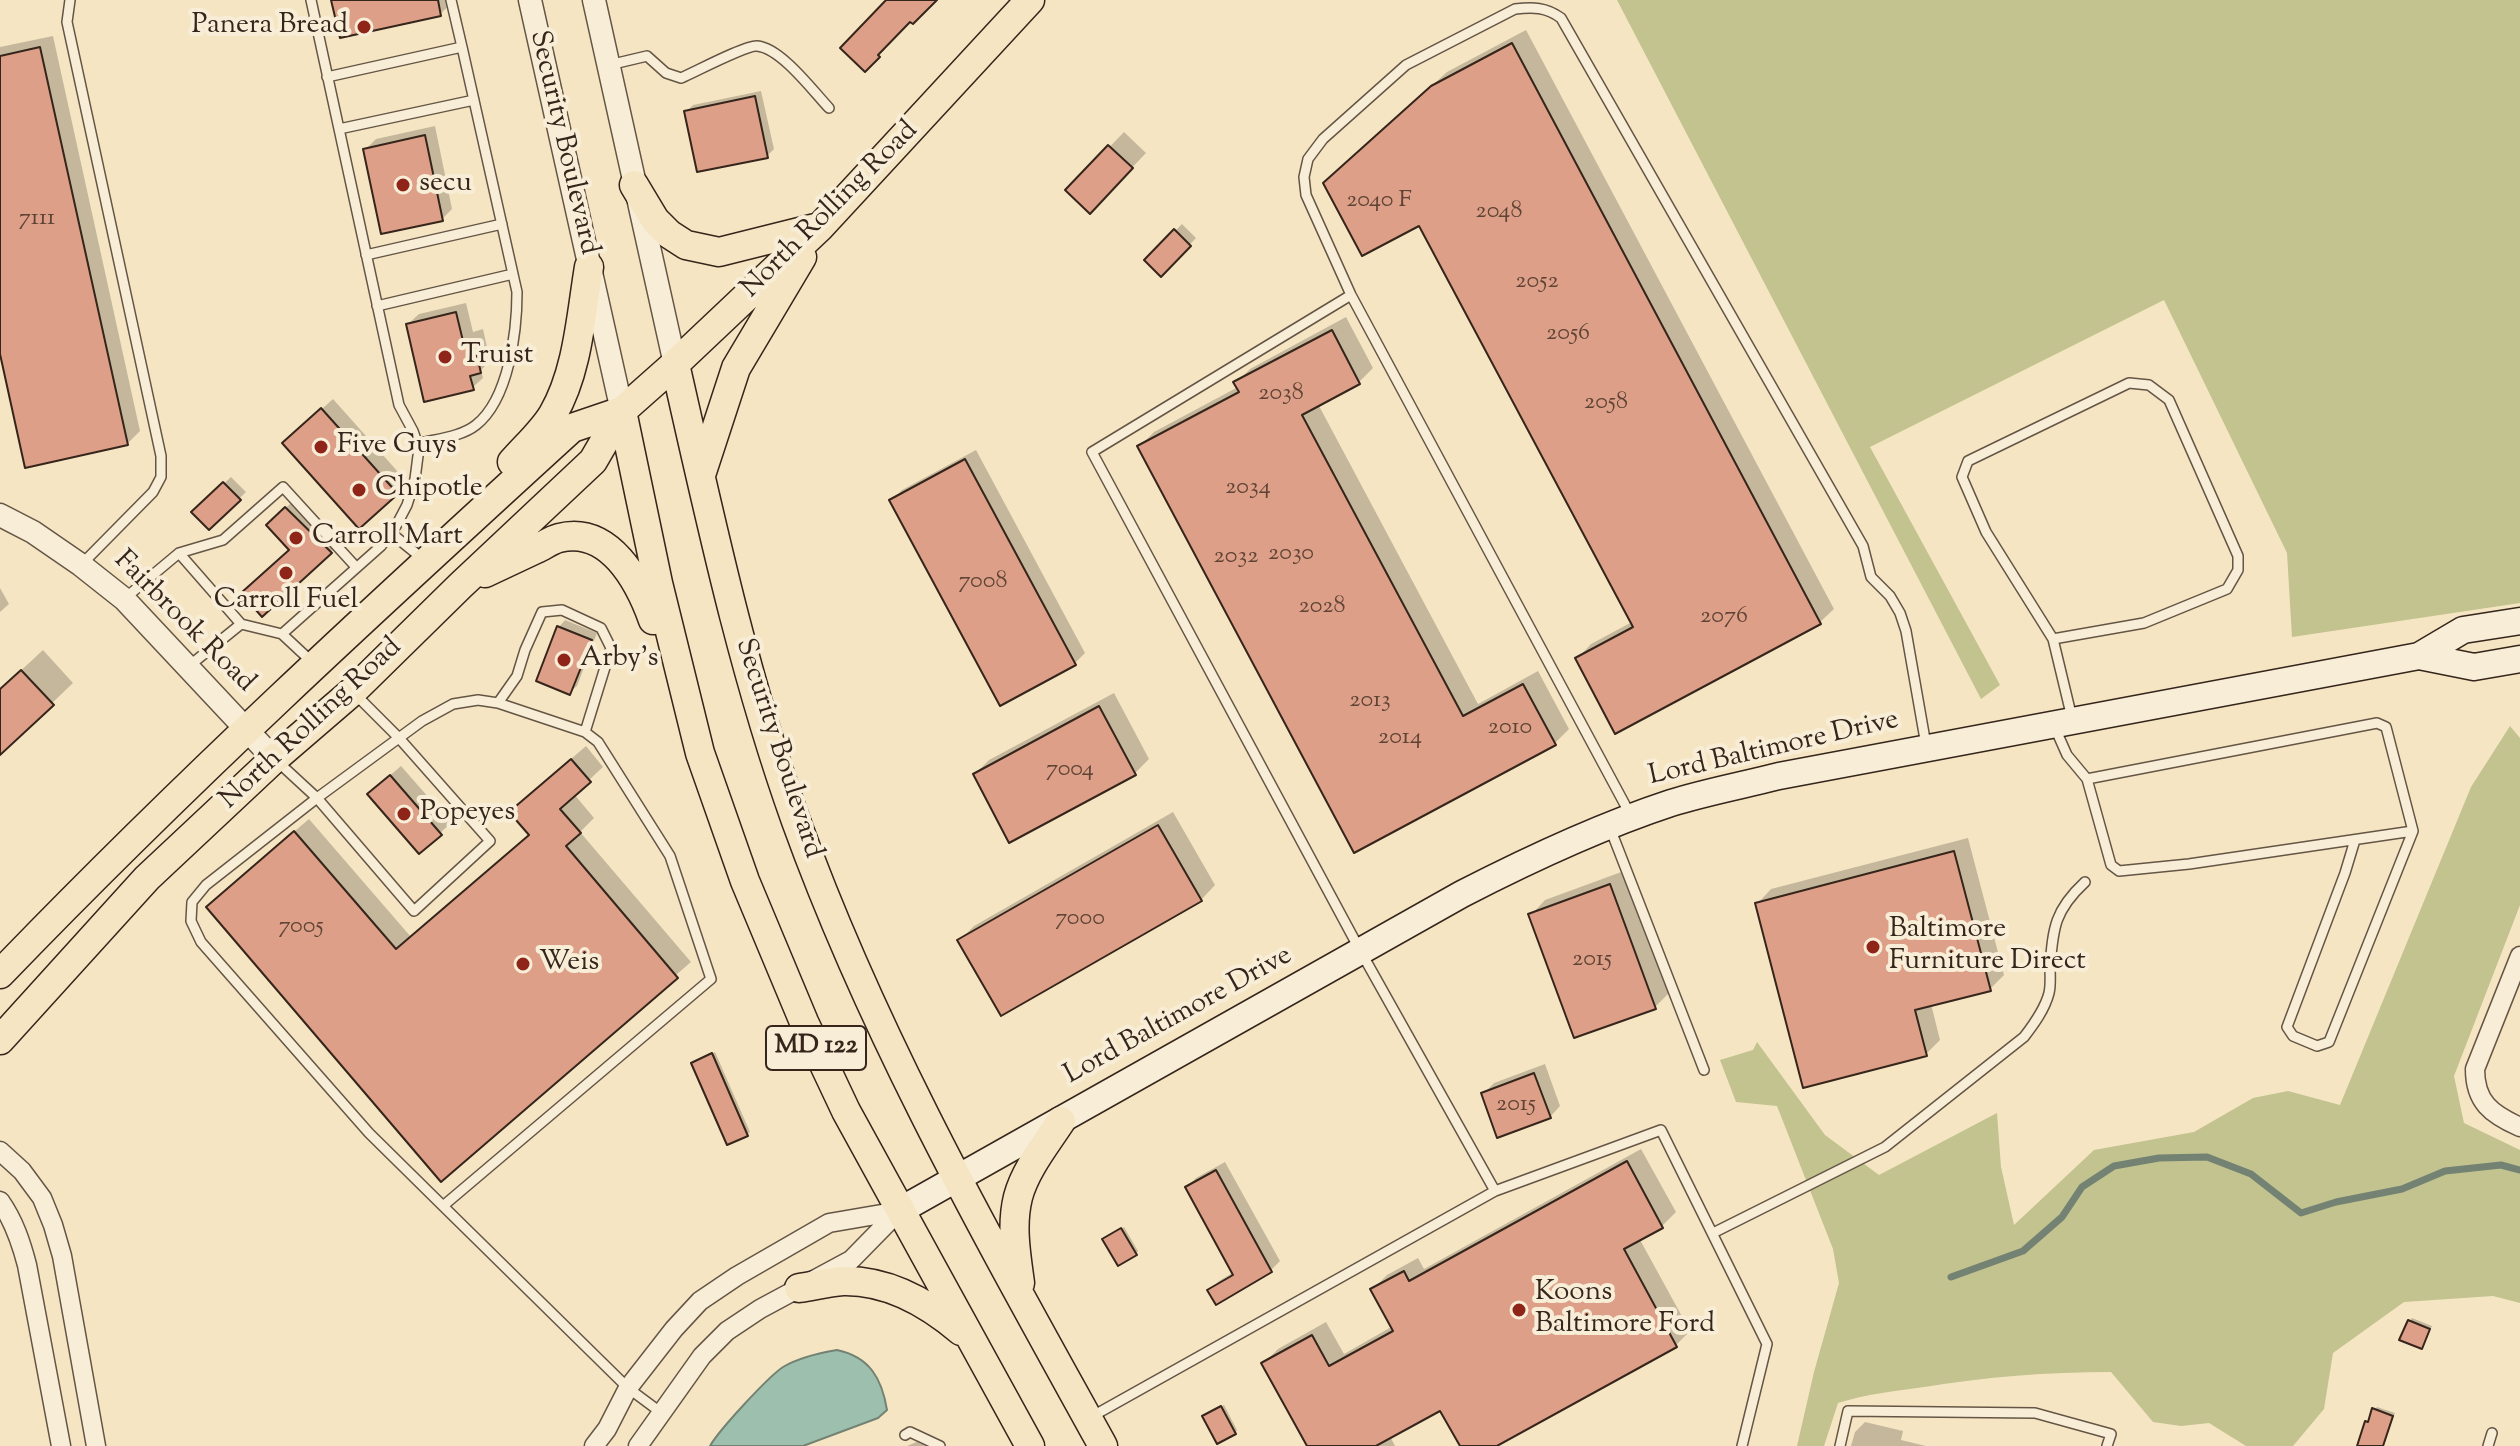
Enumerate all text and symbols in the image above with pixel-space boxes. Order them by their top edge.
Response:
place label: Panera Bread [191,10,348,44]
marker: Panera Bread [355,18,373,36]
street label: Security Boulevard [520,28,604,258]
street label: North Rolling Road [735,115,927,307]
place label: secu [419,168,472,202]
marker: secu [394,176,412,194]
house number: 2040 F [1346,188,1412,216]
house number: 2048 [1476,199,1522,227]
house number: 7111 [19,206,55,234]
house number: 2052 [1515,269,1559,297]
house number: 2056 [1546,321,1590,349]
place label: Truist [461,340,533,374]
marker: Truist [436,348,454,366]
house number: 2038 [1258,381,1304,409]
house number: 2058 [1584,390,1628,418]
place label: Five Guys [337,430,457,464]
marker: Five Guys [312,438,330,456]
place label: Chipotle [375,473,483,507]
house number: 2034 [1225,475,1271,503]
marker: Chipotle [350,481,368,499]
place label: Carroll Mart [312,521,463,555]
marker: Carroll Mart [287,529,305,547]
house number: 2030 [1268,541,1314,569]
house number: 2032 [1214,544,1258,572]
street label: Fairbrook Road [105,545,261,701]
marker: Carroll Fuel [277,564,295,582]
house number: 7008 [959,569,1007,597]
place label: Carroll Fuel [214,585,358,619]
house number: 2028 [1299,594,1345,622]
house number: 2076 [1700,604,1748,632]
street label: North Rolling Road [214,632,410,818]
street label: Security Boulevard [726,635,828,863]
place label: Arby's [580,643,658,677]
marker: Arby's [555,651,573,669]
house number: 2013 [1349,688,1391,716]
street label: Lord Baltimore Drive [1646,705,1902,795]
house number: 2010 [1488,715,1532,743]
house number: 2014 [1378,725,1422,753]
house number: 7004 [1046,757,1094,785]
place label: Popeyes [420,797,515,831]
marker: Popeyes [395,805,413,823]
house number: 7000 [1055,906,1105,934]
house number: 7005 [278,914,324,942]
place label: Baltimore Furniture Direct [1889,914,2086,980]
marker: Baltimore Furniture Direct [1864,938,1882,956]
street label: Lord Baltimore Drive [1059,940,1299,1094]
place label: Weis [539,947,599,981]
house number: 2015 [1572,947,1612,975]
marker: Weis [514,955,532,973]
road number: MD 122 [766,1026,866,1070]
house number: 2015 [1496,1092,1536,1120]
place label: Koons Baltimore Ford [1535,1277,1715,1343]
marker: Koons Baltimore Ford [1510,1301,1528,1319]

